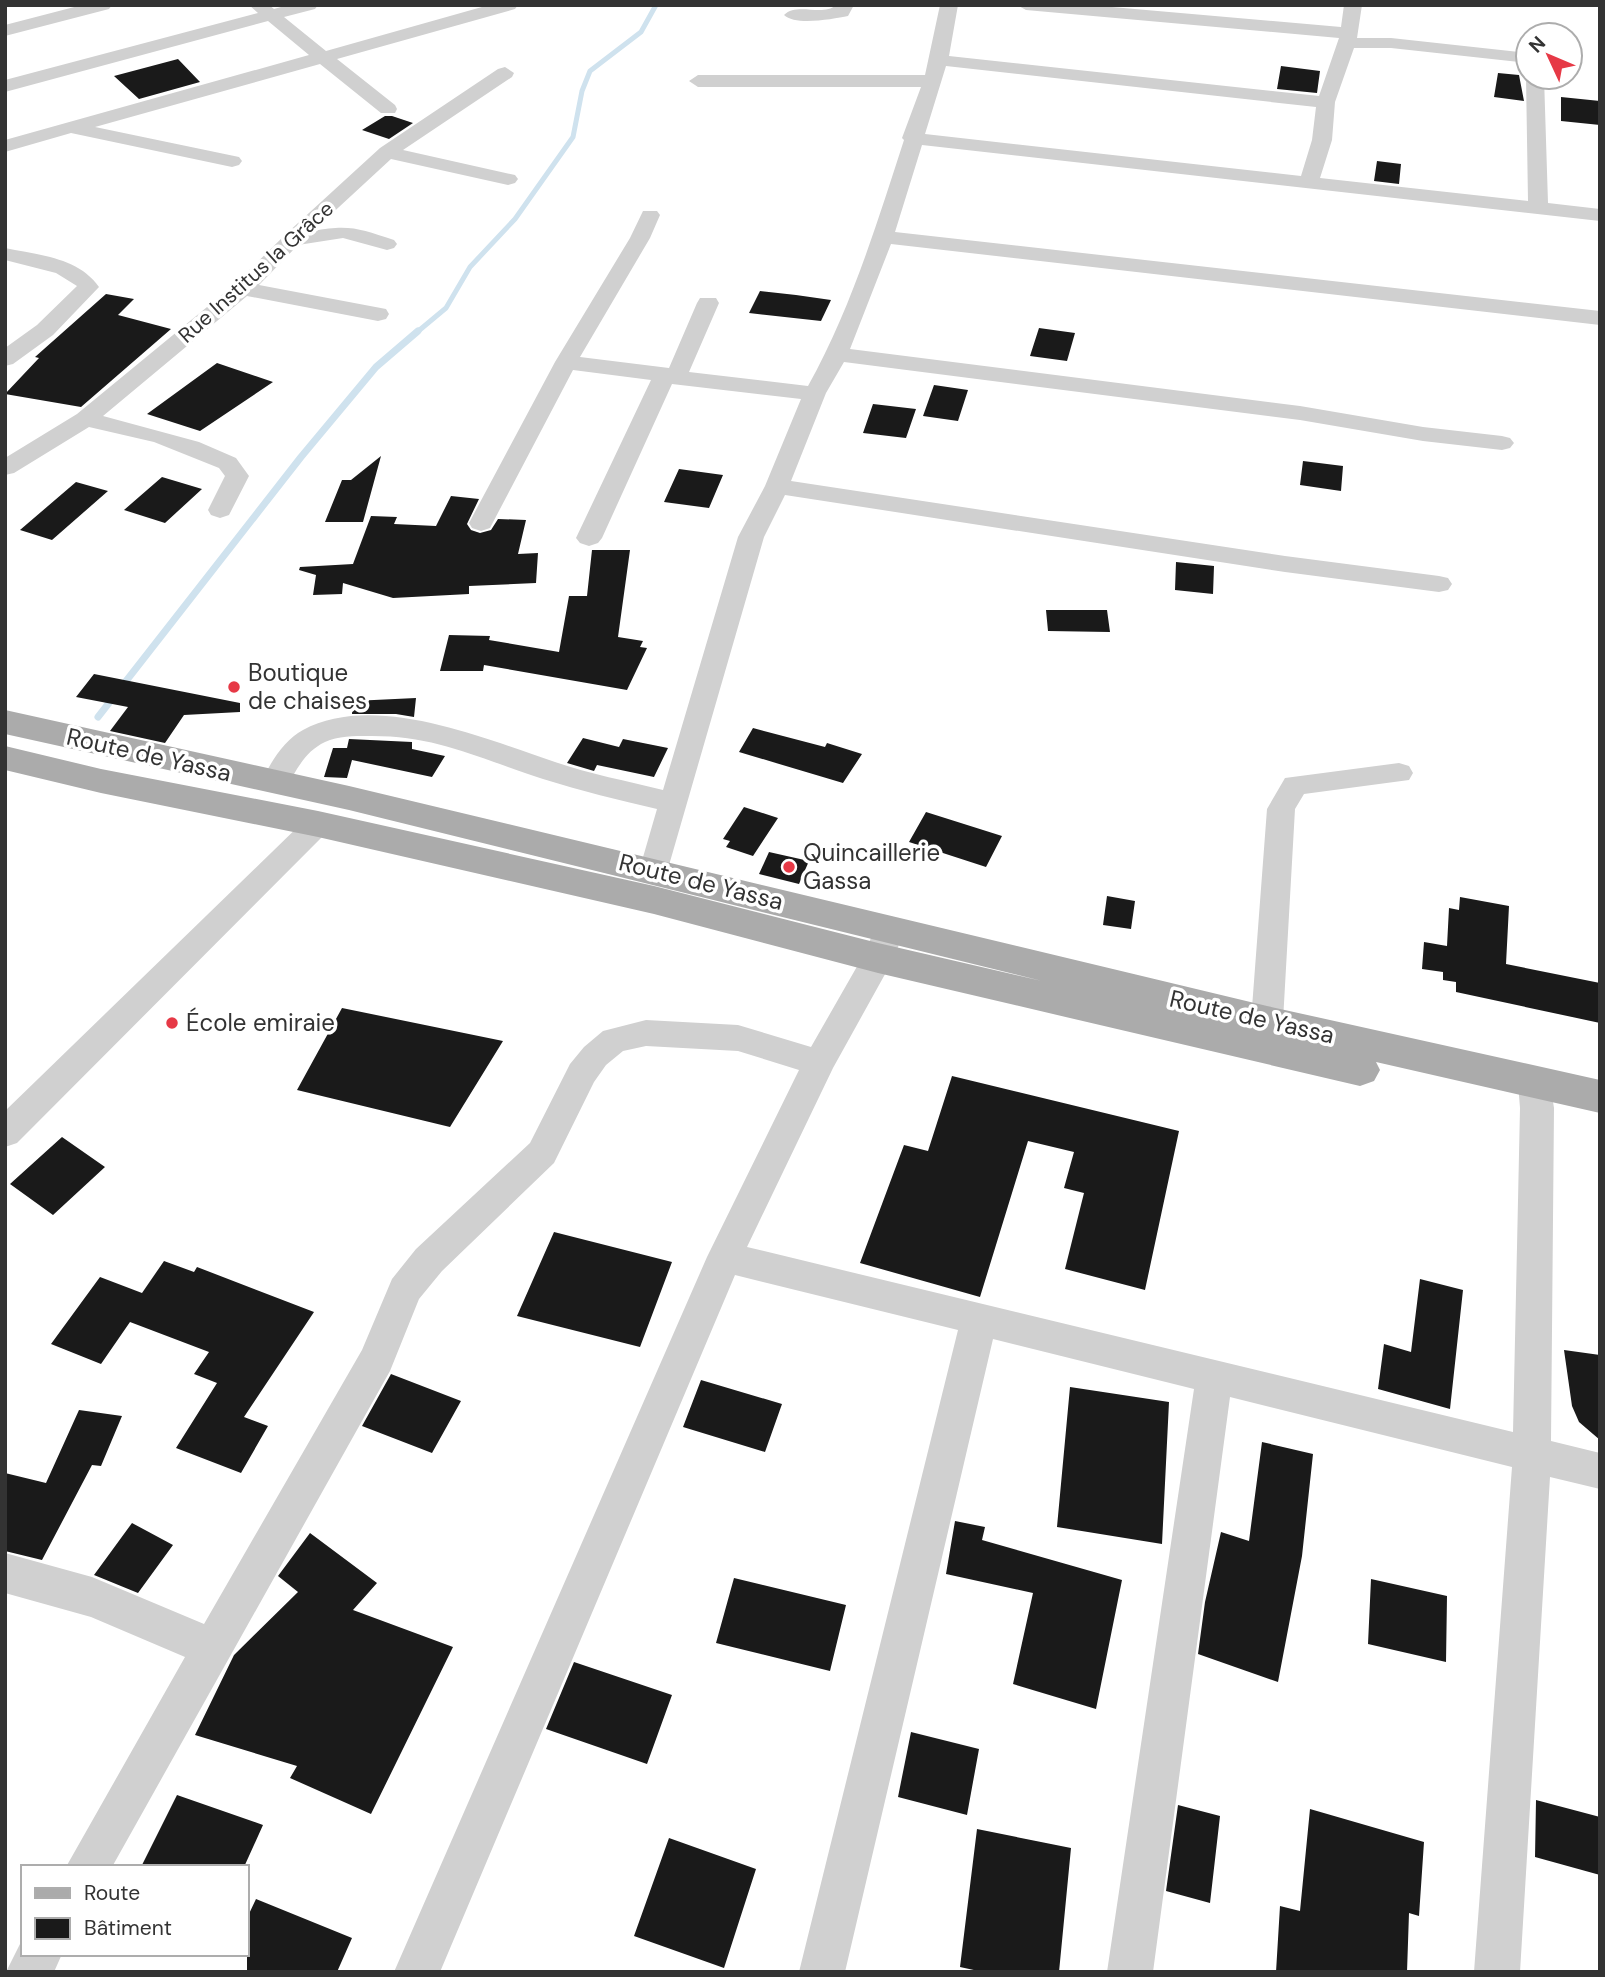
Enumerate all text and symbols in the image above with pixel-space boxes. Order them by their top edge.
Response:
north arrow [1514,21,1584,91]
text: N [1523,31,1551,58]
street label: Rue Institus la Grâce [173,195,340,349]
place label: Boutique de chaises [248,657,367,716]
marker: Boutique de chaises [226,679,242,695]
street label: Route de Yassa [64,721,234,789]
place label: Quincaillerie Gassa [803,837,940,896]
street label: Route de Yassa [616,846,786,917]
marker: Quincaillerie Gassa [781,859,797,875]
street label: Route de Yassa [1167,983,1337,1051]
place label: École emiraie [186,1007,335,1038]
marker: École emiraie [164,1015,180,1031]
legend [21,1865,248,1956]
text: Route [84,1879,140,1907]
text: Bâtiment [84,1914,172,1942]

